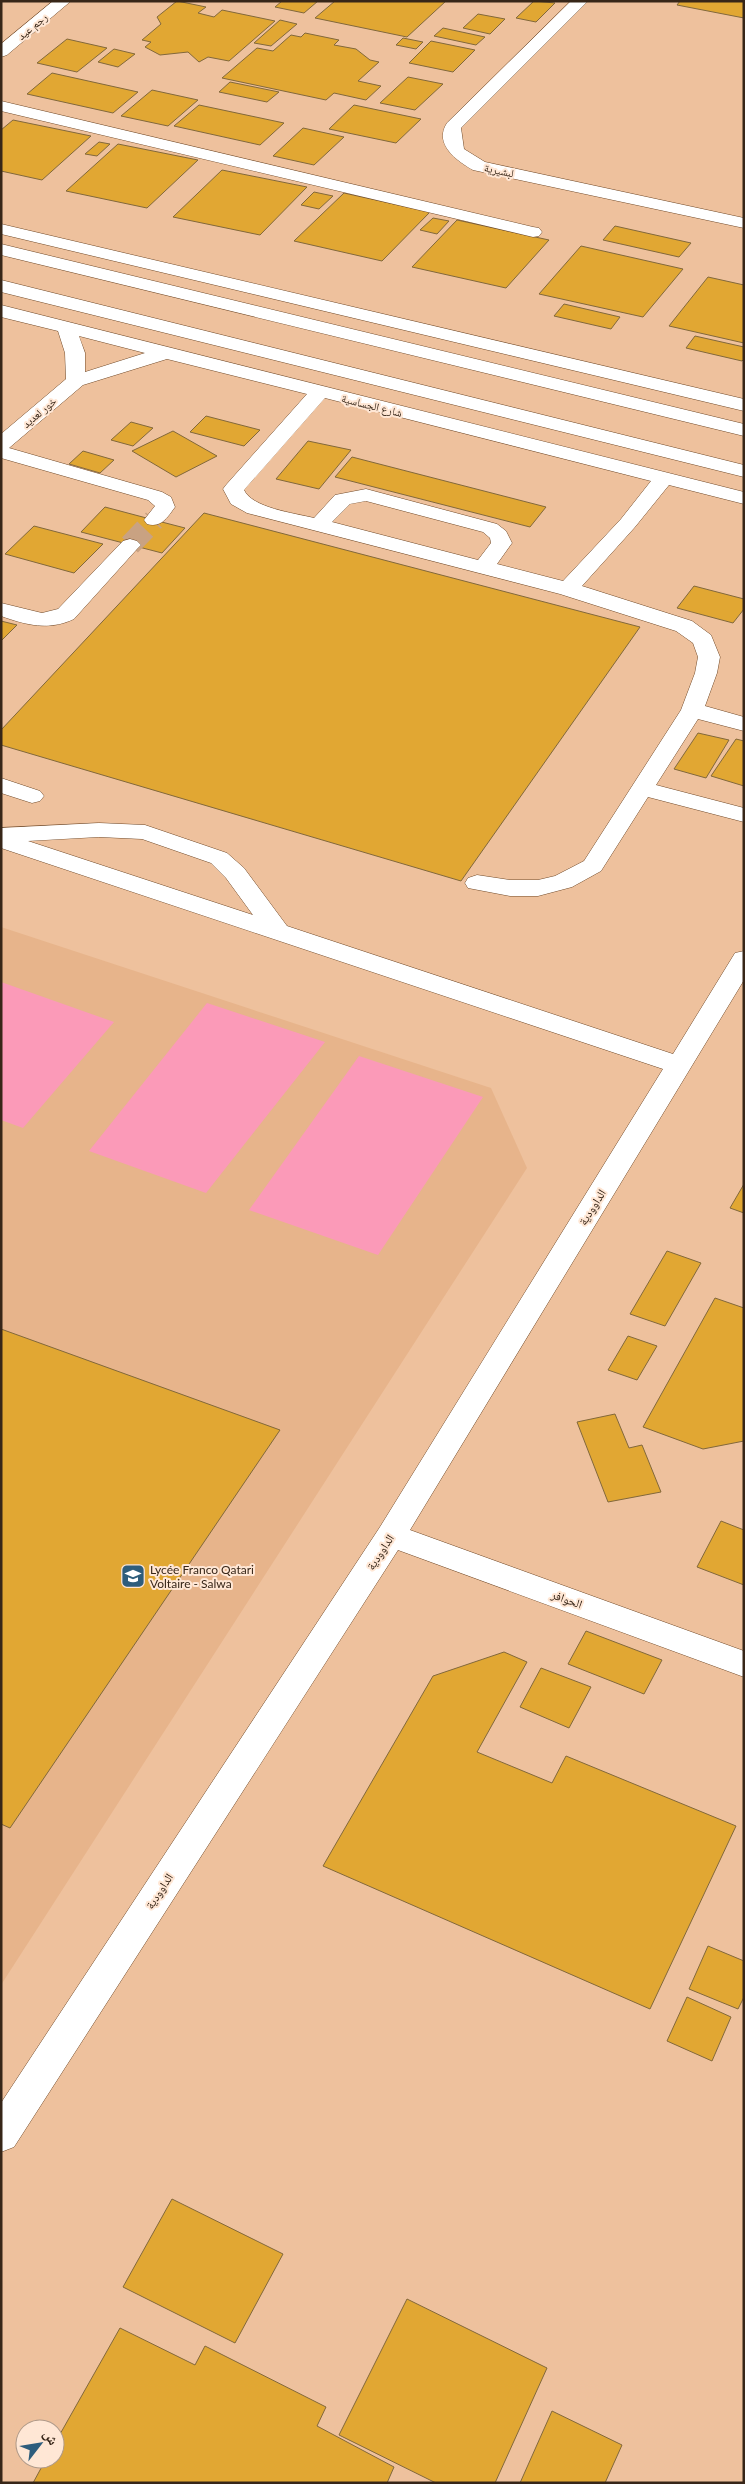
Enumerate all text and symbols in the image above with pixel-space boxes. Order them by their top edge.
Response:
street label: رجم عيد [14,10,51,43]
street label: لبشيرية [483,161,515,180]
street label: شارع الجساسية [340,391,404,420]
street label: خور لعديد [19,394,59,430]
street label: الداوودية [575,1186,609,1228]
street label: الداوودية [363,1531,397,1573]
place label: Lycée Franco Qatari Voltaire - Salwa [150,1562,254,1591]
school or university icon: Lycée Franco Qatari Voltaire - Salwa [120,1563,146,1589]
street label: الحوافر [549,1586,585,1612]
street label: الداوودية [142,1870,176,1912]
north arrow [15,2419,65,2469]
text: ش [40,2426,63,2448]

